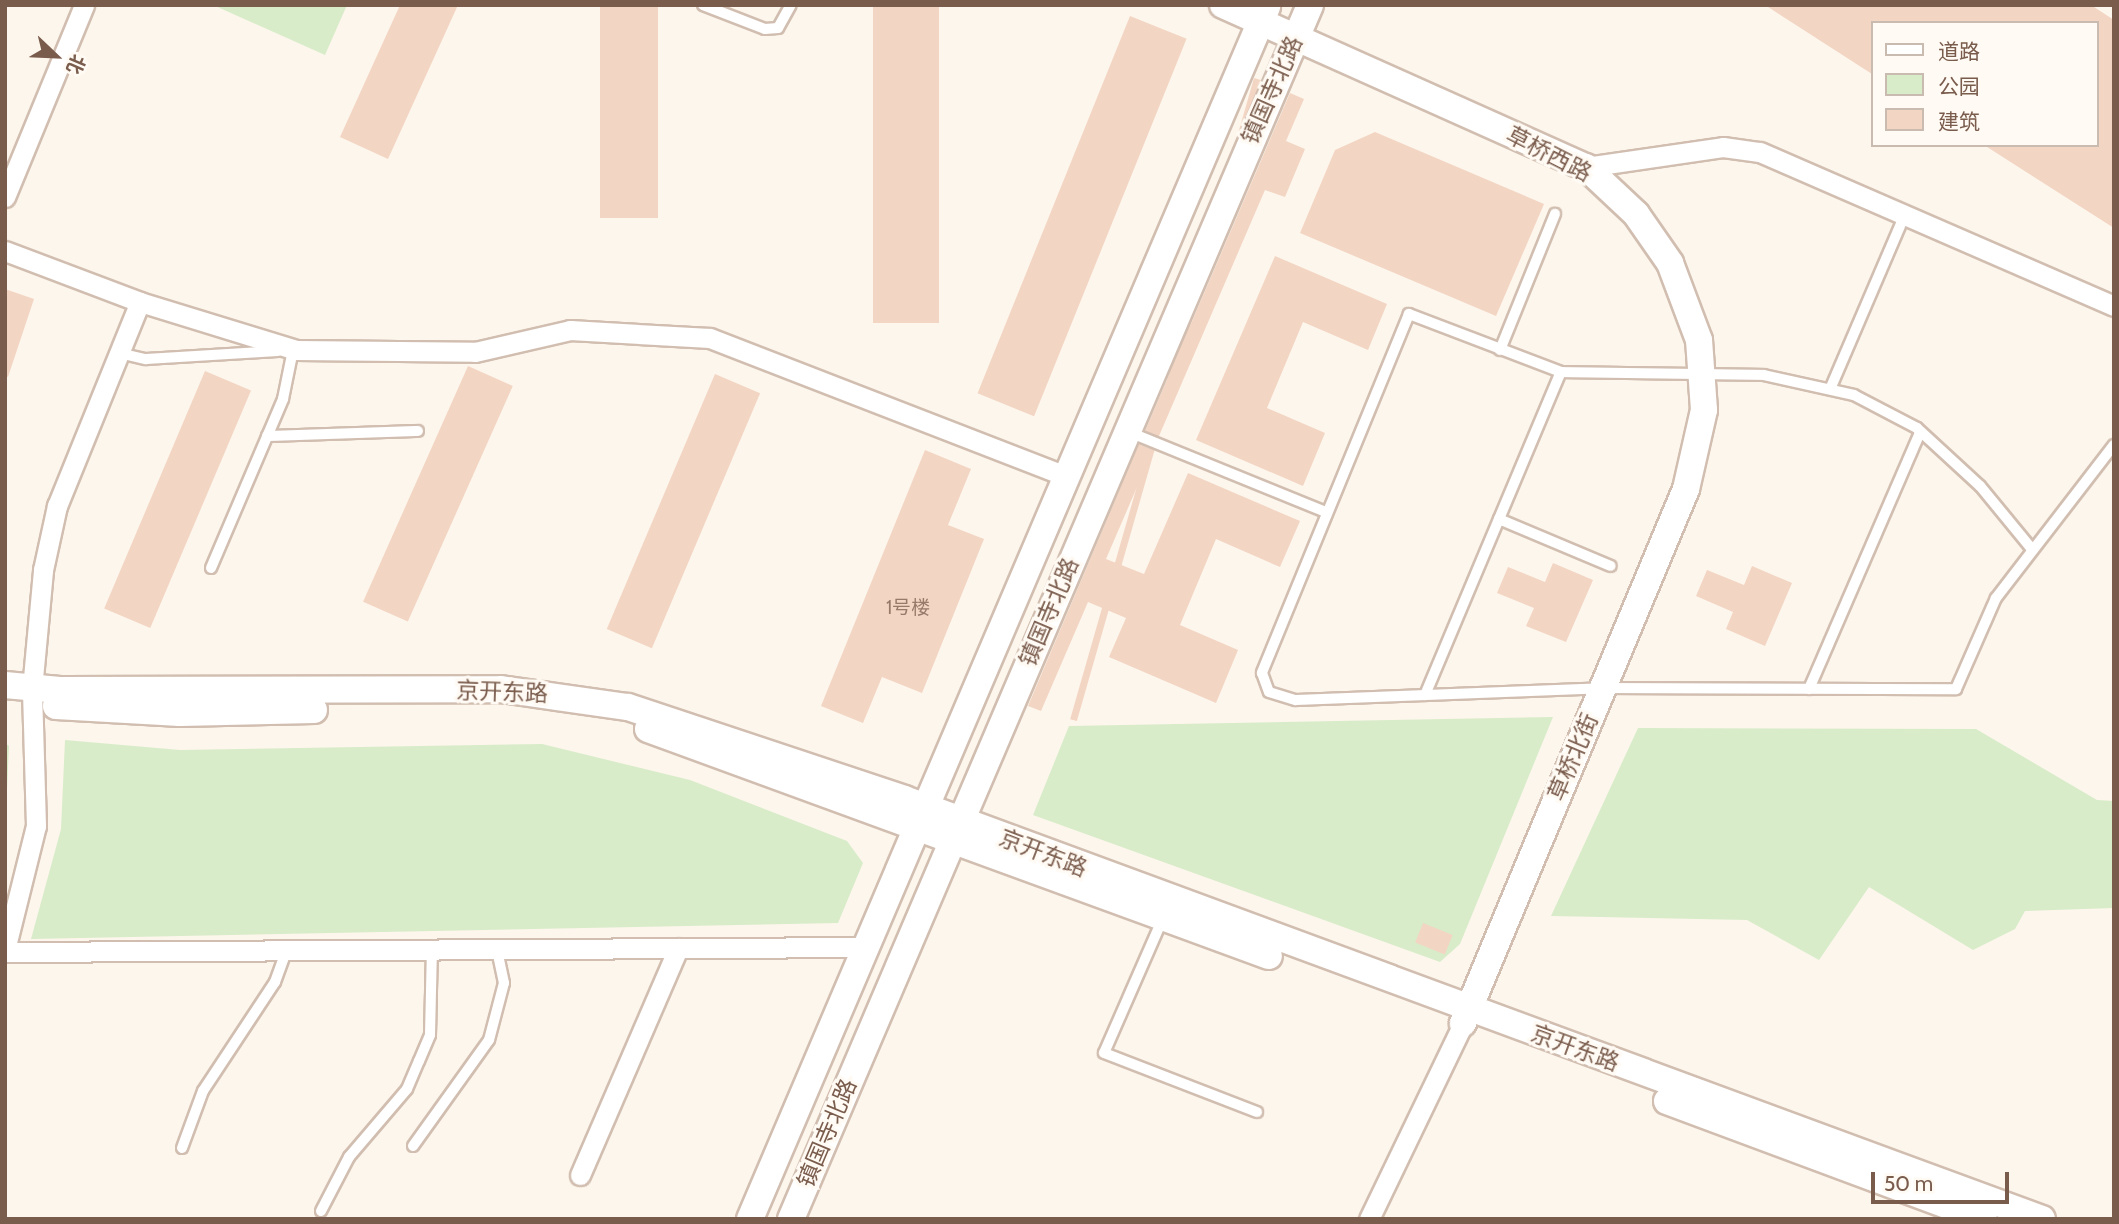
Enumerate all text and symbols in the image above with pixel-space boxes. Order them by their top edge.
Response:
north arrow [21,21,91,91]
legend [1870,21,2098,147]
street label: 镇国寺北路 [1236,32,1308,148]
text: 道路 [1938,39,1980,64]
text: 北 [61,51,90,78]
text: 公园 [1938,74,1980,99]
text: 建筑 [1938,109,1980,134]
street label: 草桥西路 [1502,121,1596,187]
street label: 镇国寺北路 [1014,554,1084,670]
house number: 1号楼 [886,597,930,619]
street label: 京开东路 [456,677,548,707]
street label: 草桥北街 [1542,709,1604,805]
street label: 京开东路 [995,824,1091,882]
street label: 京开东路 [1527,1019,1623,1077]
street label: 镇国寺北路 [792,1075,862,1191]
scale bar [1874,1158,2012,1202]
text: 50 m [1884,1171,1933,1196]

